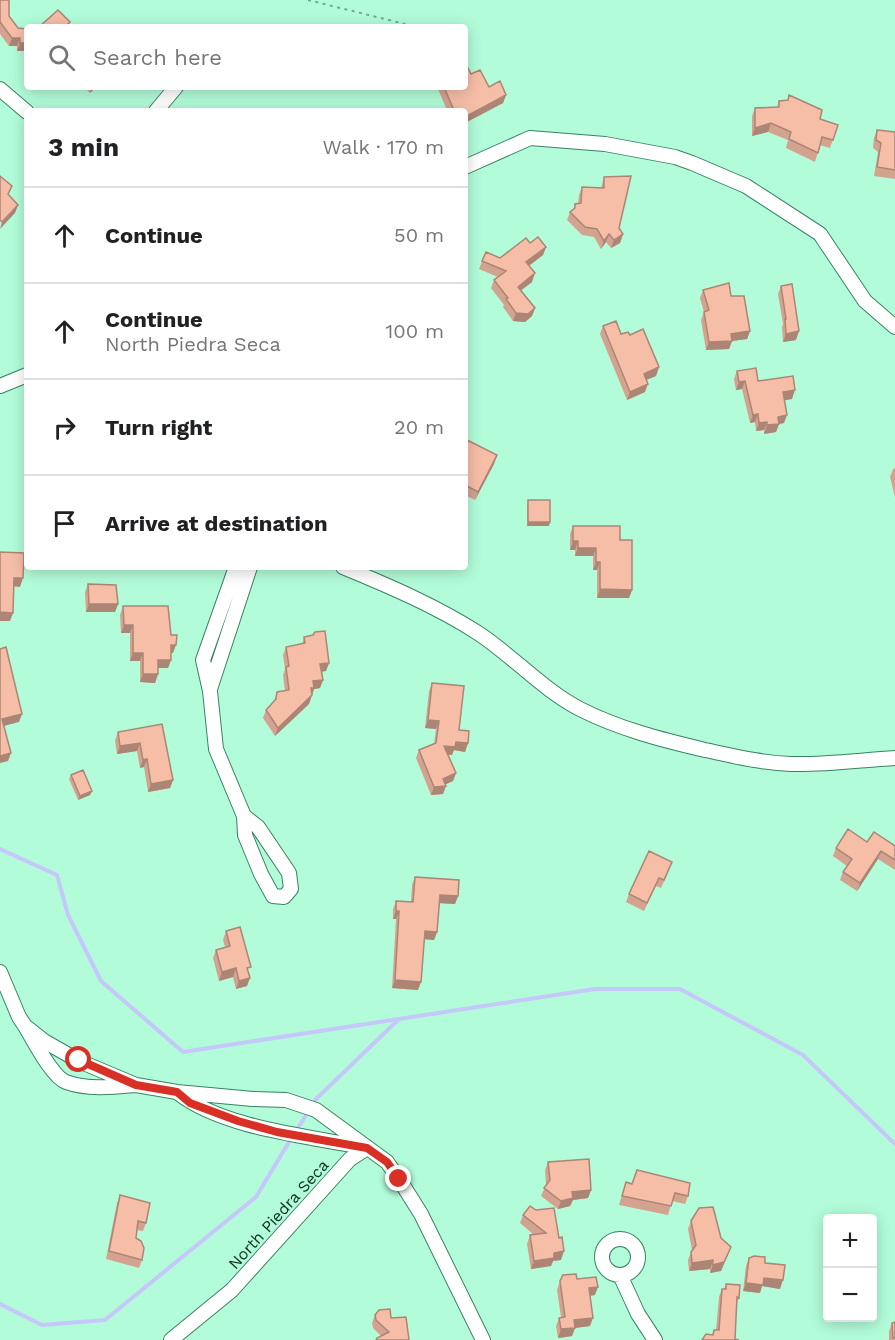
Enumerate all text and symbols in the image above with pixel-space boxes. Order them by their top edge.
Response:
search box [24,24,468,90]
icon: search [45,41,78,74]
text: Search here [93,45,222,70]
text: 3 min [48,132,119,162]
text: Walk · 170 m [323,135,444,159]
icon: ahead [48,219,81,252]
text: Continue [105,223,203,248]
text: 50 m [394,223,444,247]
text: Continue [105,307,203,332]
icon: ahead [48,315,81,348]
text: 100 m [385,319,444,343]
text: North Piedra Seca [105,332,281,356]
icon: right [48,411,81,444]
text: Turn right [105,415,212,440]
text: 20 m [394,415,444,439]
icon: arrive [48,507,81,540]
text: Arrive at destination [105,511,328,536]
route start [65,1046,91,1072]
street label: North Piedra Seca [224,1156,332,1273]
route end [385,1165,411,1191]
map controls [823,1214,877,1322]
button: + [823,1214,877,1268]
button: − [823,1268,877,1322]

